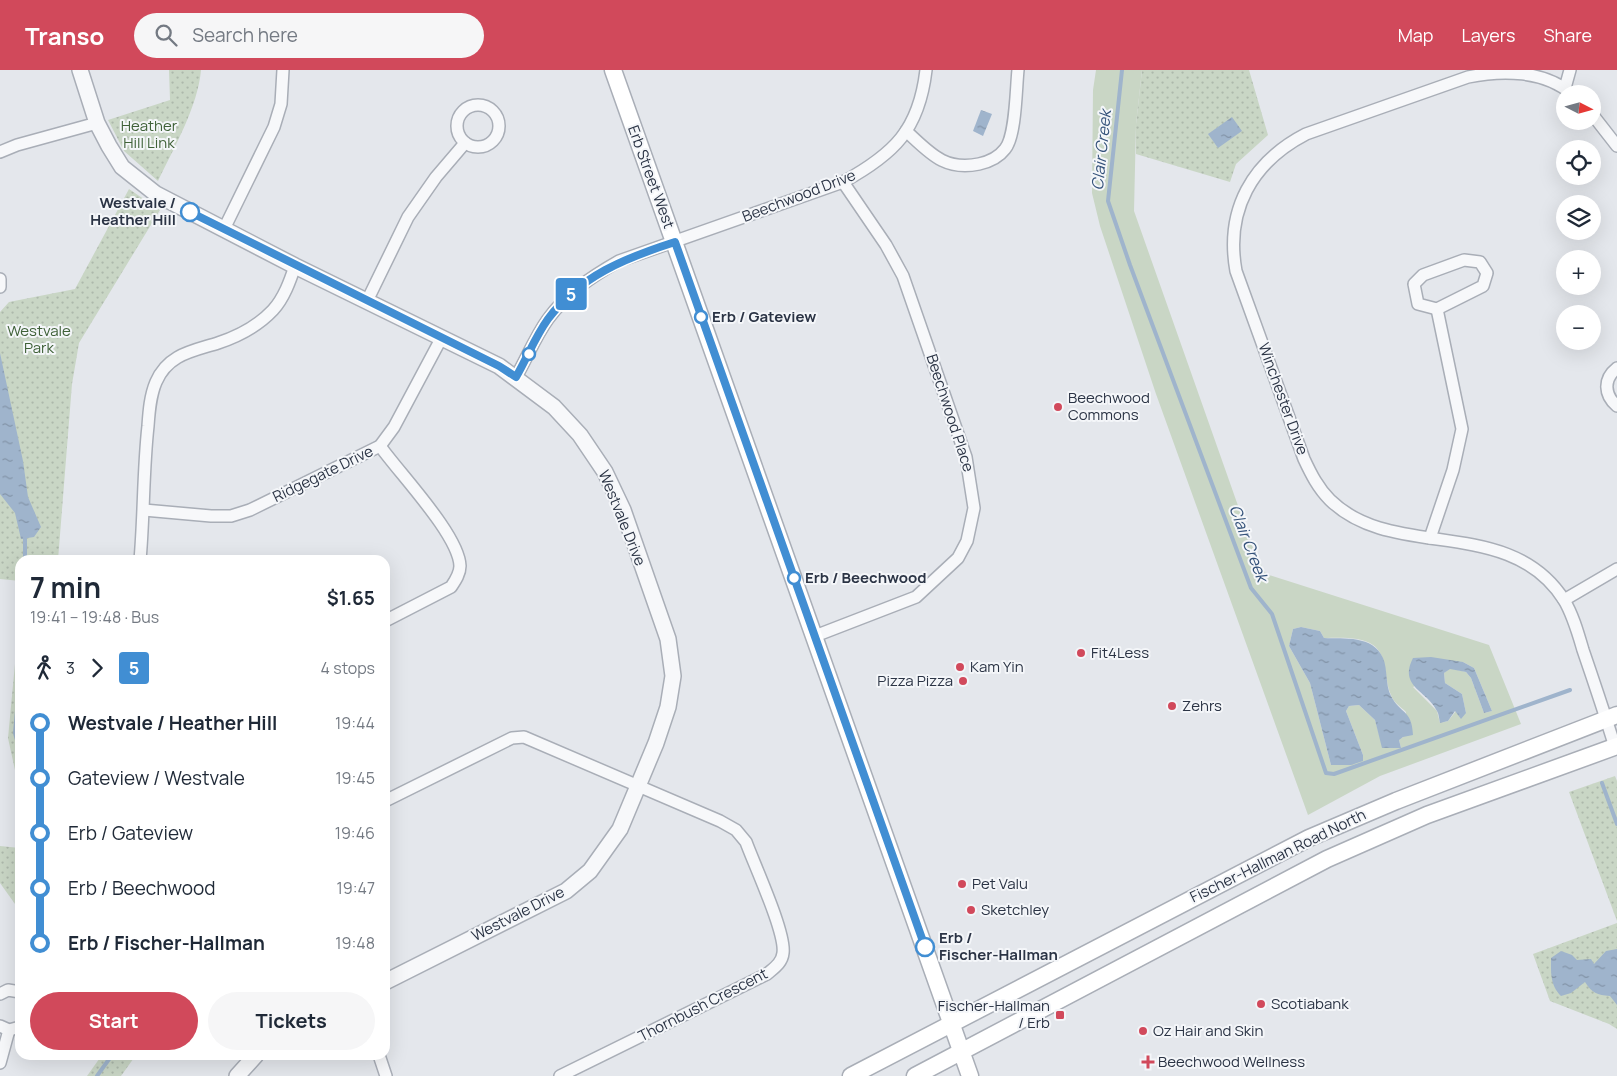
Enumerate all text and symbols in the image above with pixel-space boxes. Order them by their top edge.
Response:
search box [134,13,484,58]
text: Transo [25,19,104,52]
icon: search [152,21,180,49]
text: Search here [192,22,298,48]
text: Map [1398,23,1433,47]
text: Layers [1461,23,1515,47]
text: Share [1543,23,1592,47]
north arrow [1556,85,1601,130]
map controls [1556,85,1601,350]
water label: Clair Creek [1086,107,1116,191]
park label: Heather Hill Link [121,115,178,153]
street label: Erb Street West [623,122,680,231]
button: locate [1556,140,1601,185]
street label: Beechwood Drive [739,164,859,227]
place label: Westvale / Heather Hill [90,192,176,230]
button: layers [1556,195,1601,240]
marker: Westvale / Heather Hill [180,202,200,222]
button: + [1556,250,1601,295]
line badge: 5 [555,278,587,310]
text: 5 [566,282,576,306]
button: − [1556,305,1601,350]
place label: Erb / Gateview [712,306,816,327]
marker: Erb / Gateview [694,310,708,324]
park label: Westvale Park [7,320,71,358]
street label: Winchester Drive [1253,340,1314,458]
unlabelled marker [522,347,536,361]
street label: Beechwood Place [922,351,979,475]
place label: Beechwood Commons [1068,387,1150,425]
marker: Beechwood Commons [1052,401,1064,413]
street label: Ridgegate Drive [269,440,377,507]
street label: Westvale Drive [594,467,651,569]
water label: Clair Creek [1224,501,1274,586]
place label: Erb / Beechwood [805,567,927,588]
text: 7 min [30,568,101,606]
marker: Erb / Beechwood [787,571,801,585]
text: $1.65 [327,585,375,611]
text: 19:41 – 19:48 · Bus [30,606,159,628]
place label: Fit4Less [1091,642,1149,663]
marker: Fit4Less [1075,647,1087,659]
icon: walk [30,654,58,682]
icon: forward [83,654,111,682]
text: 5 [129,656,139,680]
place label: Kam Yin [970,656,1024,677]
text: 3 [66,657,75,679]
text: 4 stops [321,657,375,679]
marker: Kam Yin [954,661,966,673]
place label: Pizza Pizza [877,670,953,691]
marker: Pizza Pizza [957,675,969,687]
place label: Zehrs [1182,695,1222,716]
marker: Zehrs [1166,700,1178,712]
text: Westvale / Heather Hill [68,710,277,736]
text: 19:44 [335,712,375,734]
text: Gateview / Westvale [68,765,245,791]
text: 19:45 [335,767,375,789]
street label: Fischer-Hallman Road North [1186,804,1369,907]
text: Erb / Gateview [68,820,193,846]
text: 19:46 [335,822,375,844]
place label: Pet Valu [972,873,1028,894]
text: Erb / Beechwood [68,875,216,901]
text: 19:47 [337,877,375,899]
marker: Pet Valu [956,878,968,890]
street label: Westvale Drive [468,881,568,946]
place label: Sketchley [981,899,1049,920]
marker: Sketchley [965,904,977,916]
place label: Erb / Fischer-Hallman [939,927,1058,965]
text: Erb / Fischer-Hallman [68,930,265,956]
text: 19:48 [335,932,375,954]
marker: Erb / Fischer-Hallman [915,937,935,957]
street label: Thornbush Crescent [634,963,771,1046]
button: Start [30,992,198,1050]
button: Tickets [208,992,375,1050]
place label: Scotiabank [1271,993,1349,1014]
place label: Fischer-Hallman / Erb [938,995,1050,1033]
marker: Scotiabank [1255,998,1267,1010]
marker: Fischer-Hallman / Erb [1054,1009,1066,1021]
place label: Oz Hair and Skin [1153,1020,1264,1041]
marker: Oz Hair and Skin [1137,1025,1149,1037]
place label: Beechwood Wellness [1158,1051,1305,1072]
marker: Beechwood Wellness [1142,1056,1154,1068]

